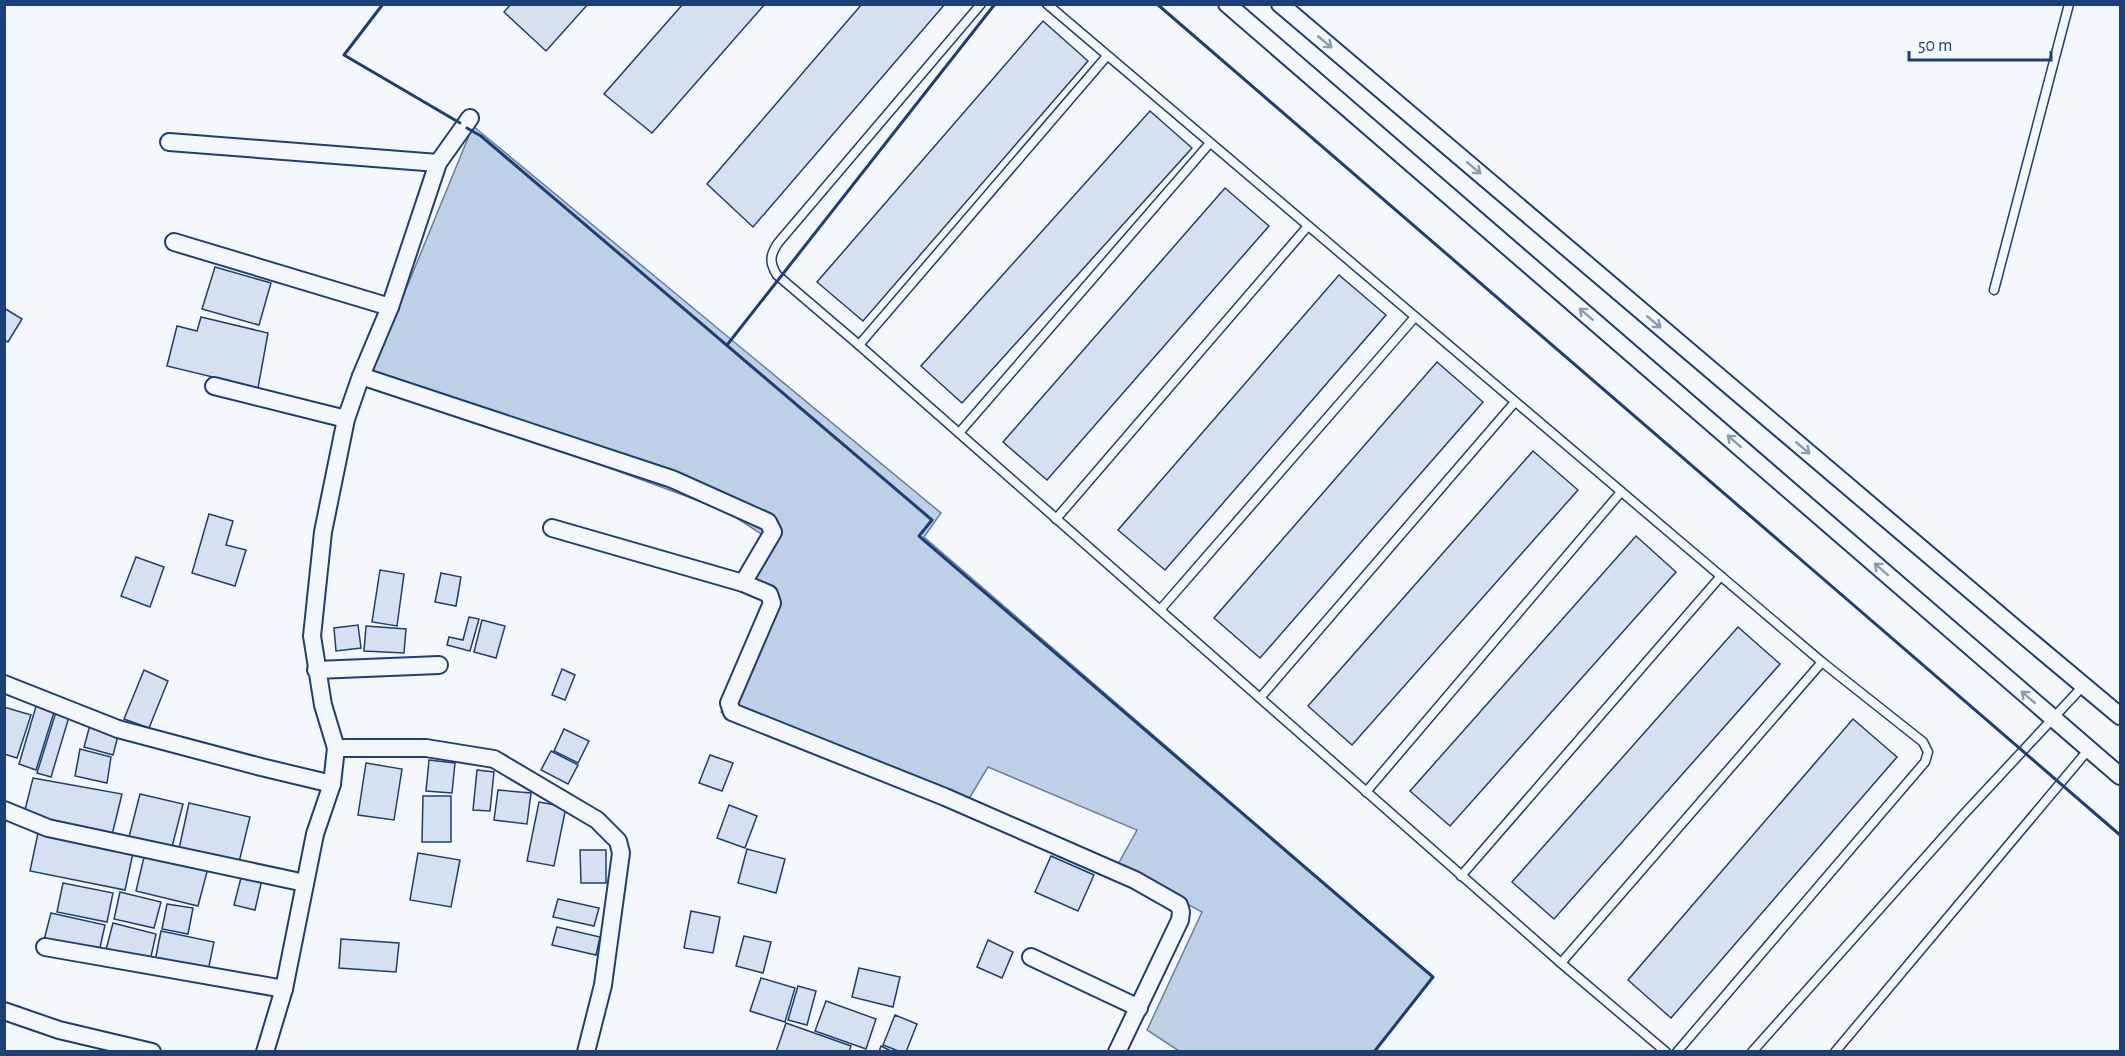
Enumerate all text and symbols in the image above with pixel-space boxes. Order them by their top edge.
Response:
scale bar [1909,24,2052,62]
one-way arrow [1317,36,1333,49]
text: 50 m [1918,37,1952,55]
one-way arrow [1465,162,1481,175]
one-way arrow [1579,307,1594,321]
one-way arrow [1646,315,1661,329]
one-way arrow [1727,434,1742,448]
one-way arrow [1795,441,1810,455]
one-way arrow [1873,562,1889,575]
one-way arrow [2021,690,2036,704]

